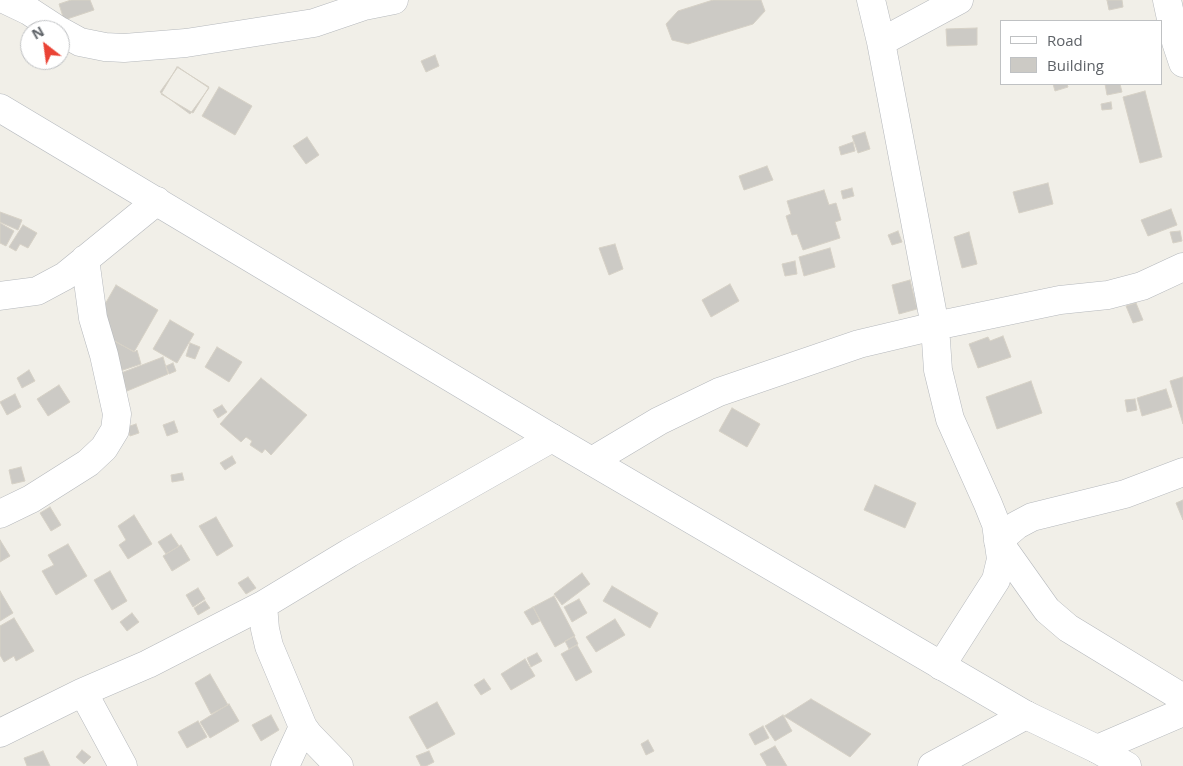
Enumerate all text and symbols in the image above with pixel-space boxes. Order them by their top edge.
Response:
north arrow [20,20,70,70]
legend [1000,20,1163,85]
text: N [28,21,47,44]
text: Road [1047,30,1083,50]
text: Building [1047,55,1104,75]

